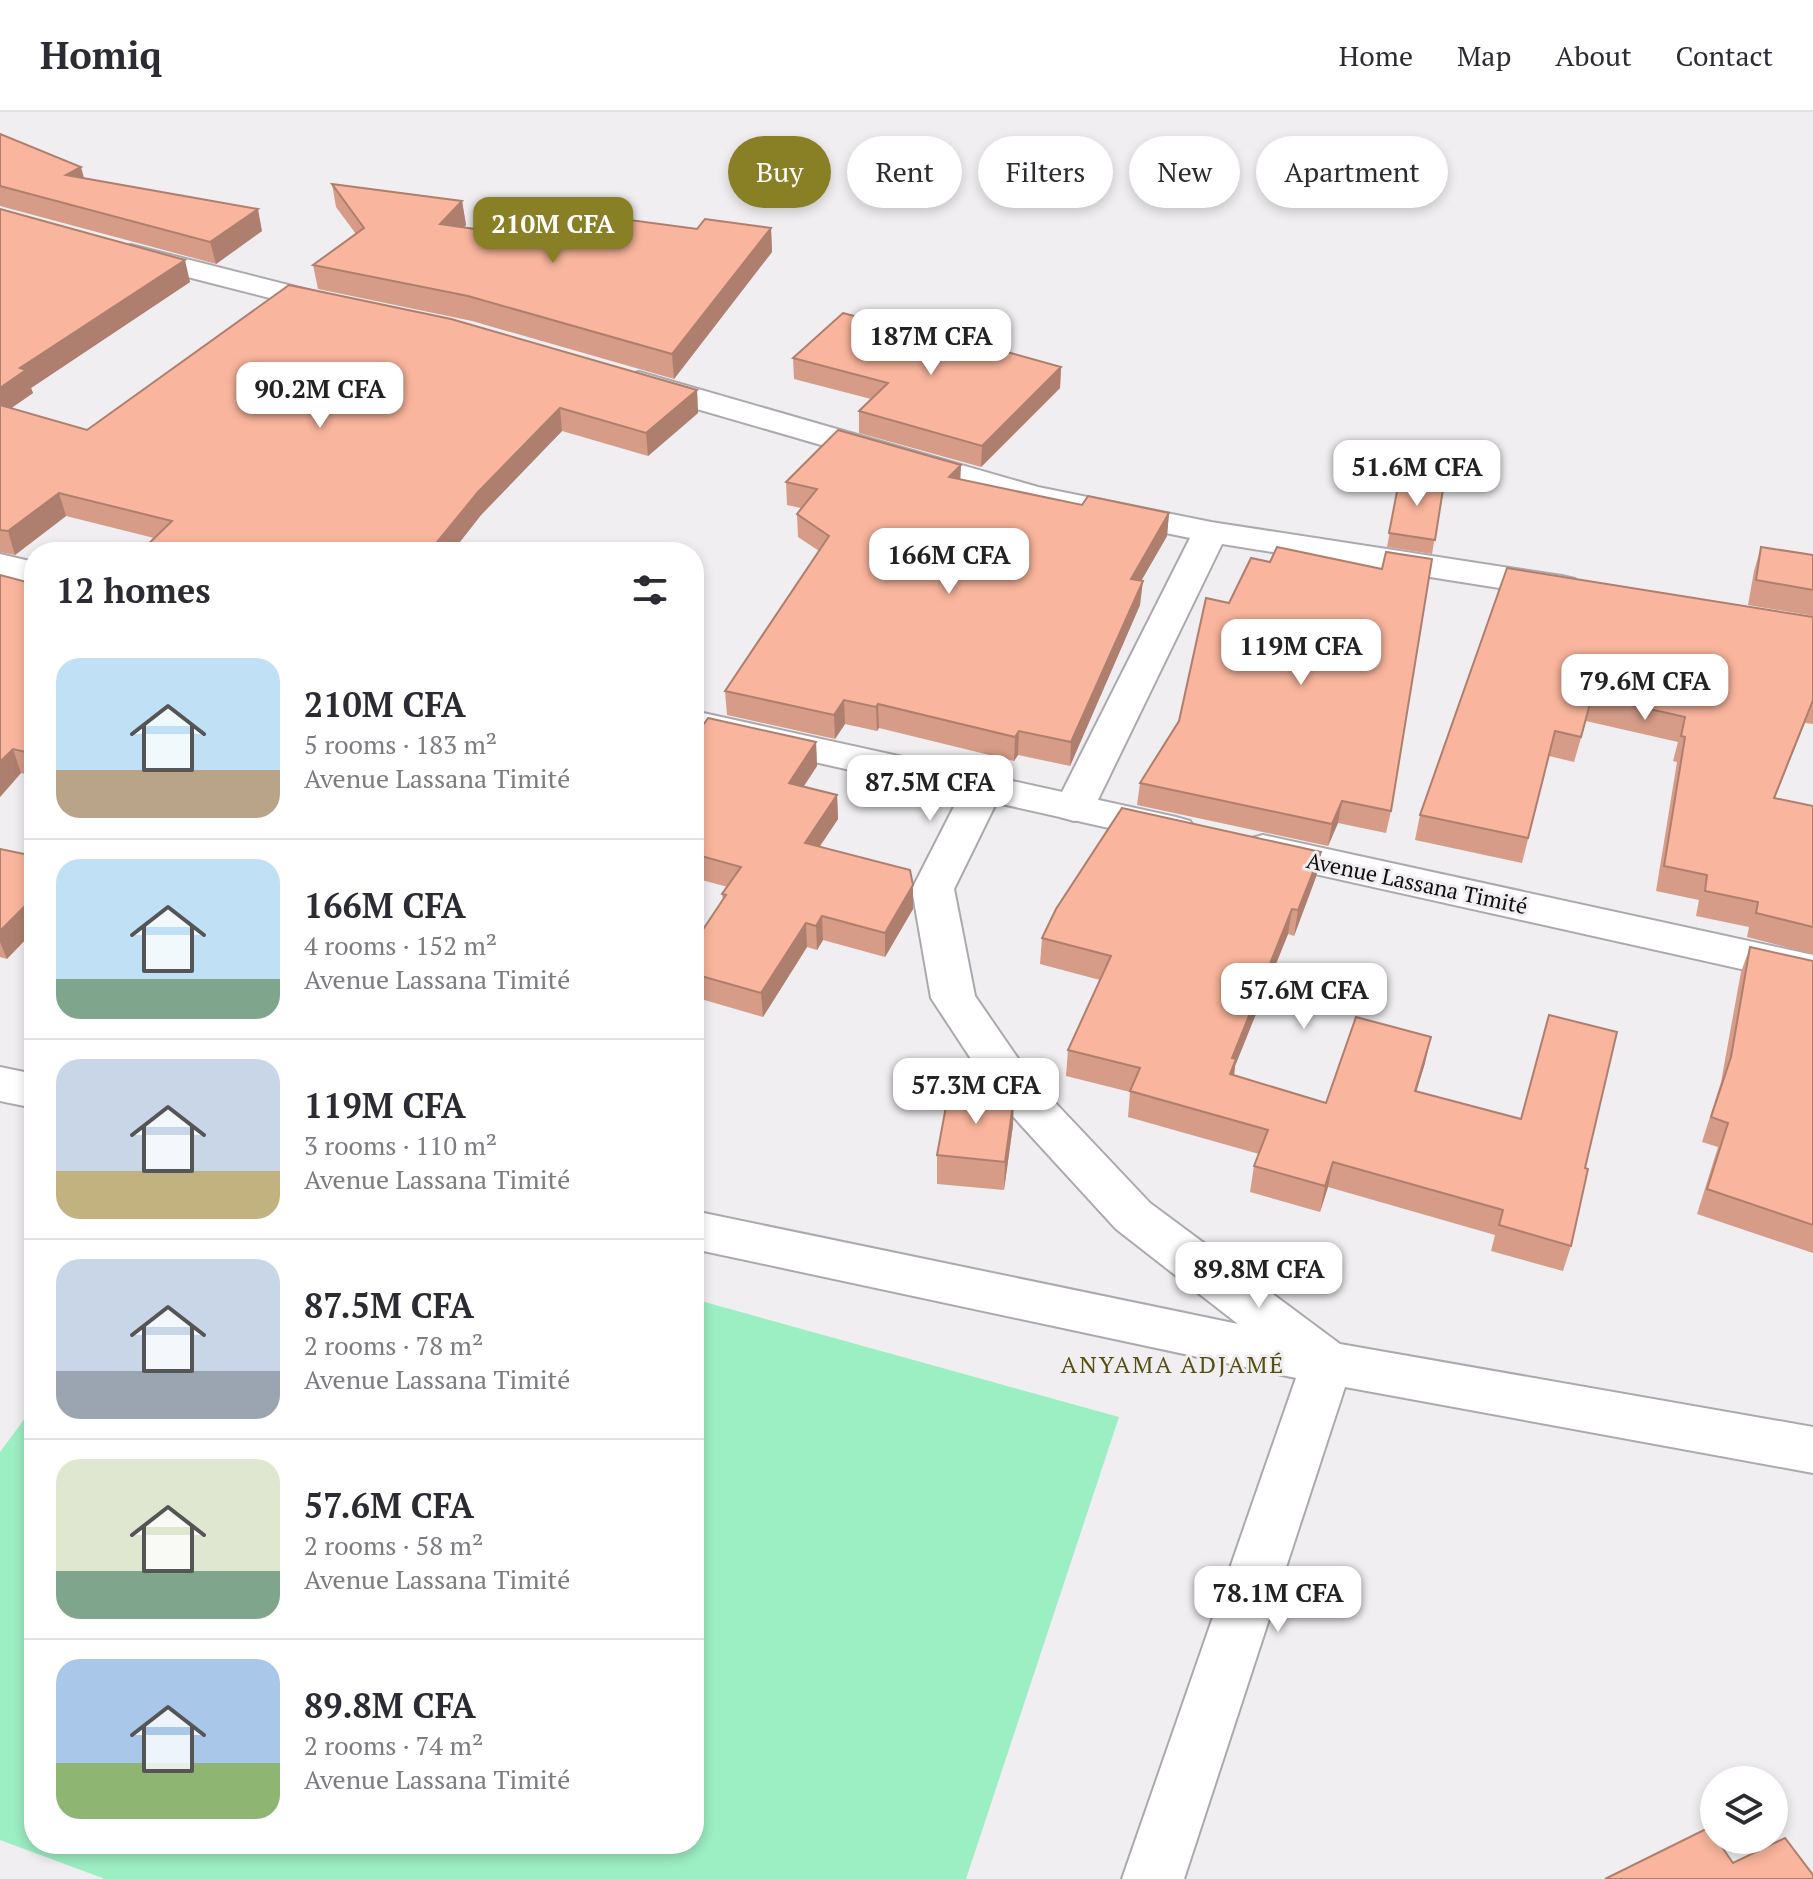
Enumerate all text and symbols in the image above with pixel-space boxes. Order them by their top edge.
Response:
text: Homiq [40,30,162,80]
text: Home [1339,37,1413,74]
text: Map [1457,37,1511,74]
text: About [1555,37,1632,74]
text: Contact [1676,37,1773,74]
chip: Buy [728,136,831,208]
chip: Rent [847,136,962,208]
chip: Filters [978,136,1113,208]
chip: New [1129,136,1240,208]
chip: Apartment [1256,136,1448,208]
pin: 210M CFA [470,197,636,265]
text: 210M CFA [491,206,615,240]
pin: 187M CFA [848,309,1014,377]
text: 187M CFA [869,318,993,352]
pin: 90.2M CFA [228,362,412,430]
text: 90.2M CFA [254,371,386,405]
pin: 51.6M CFA [1325,440,1509,508]
text: 51.6M CFA [1351,449,1483,483]
pin: 166M CFA [866,528,1032,596]
text: 166M CFA [887,537,1011,571]
text: 12 homes [56,568,211,613]
icon: filters [628,568,672,612]
pin: 119M CFA [1218,619,1384,687]
text: 119M CFA [1239,628,1363,662]
pin: 79.6M CFA [1553,654,1737,722]
text: 79.6M CFA [1579,663,1711,697]
text: 210M CFA [304,682,466,727]
icon: home [120,690,216,786]
text: 5 rooms · 183 m² [304,727,497,761]
pin: 87.5M CFA [838,755,1022,823]
text: Avenue Lassana Timité [304,761,570,795]
text: 87.5M CFA [865,764,995,798]
street label: Avenue Lassana Timité [1304,845,1530,920]
text: 166M CFA [304,883,466,928]
icon: home [120,891,216,987]
text: 4 rooms · 152 m² [304,928,497,962]
text: Avenue Lassana Timité [304,962,570,996]
pin: 57.6M CFA [1212,963,1396,1031]
text: 57.6M CFA [1239,972,1369,1006]
pin: 57.3M CFA [884,1058,1068,1126]
text: 57.3M CFA [911,1067,1041,1101]
text: 119M CFA [304,1083,466,1128]
icon: home [120,1091,216,1187]
text: 3 rooms · 110 m² [304,1128,497,1162]
text: Avenue Lassana Timité [304,1162,570,1196]
pin: 89.8M CFA [1167,1242,1351,1310]
text: 89.8M CFA [1193,1251,1325,1285]
text: 87.5M CFA [304,1283,474,1328]
icon: home [120,1291,216,1387]
text: 2 rooms · 78 m² [304,1328,483,1362]
district label: ANYAMA ADJAMÉ [1061,1348,1285,1380]
text: Avenue Lassana Timité [304,1362,570,1396]
text: 57.6M CFA [304,1483,474,1528]
icon: home [120,1491,216,1587]
text: 2 rooms · 58 m² [304,1528,483,1562]
text: Avenue Lassana Timité [304,1562,570,1596]
pin: 78.1M CFA [1186,1566,1370,1634]
text: 78.1M CFA [1212,1575,1344,1609]
text: 89.8M CFA [304,1683,476,1728]
icon: home [120,1691,216,1787]
text: 2 rooms · 74 m² [304,1728,483,1762]
text: Avenue Lassana Timité [304,1762,570,1796]
map controls [1700,1766,1788,1854]
button: layers [1700,1766,1788,1854]

